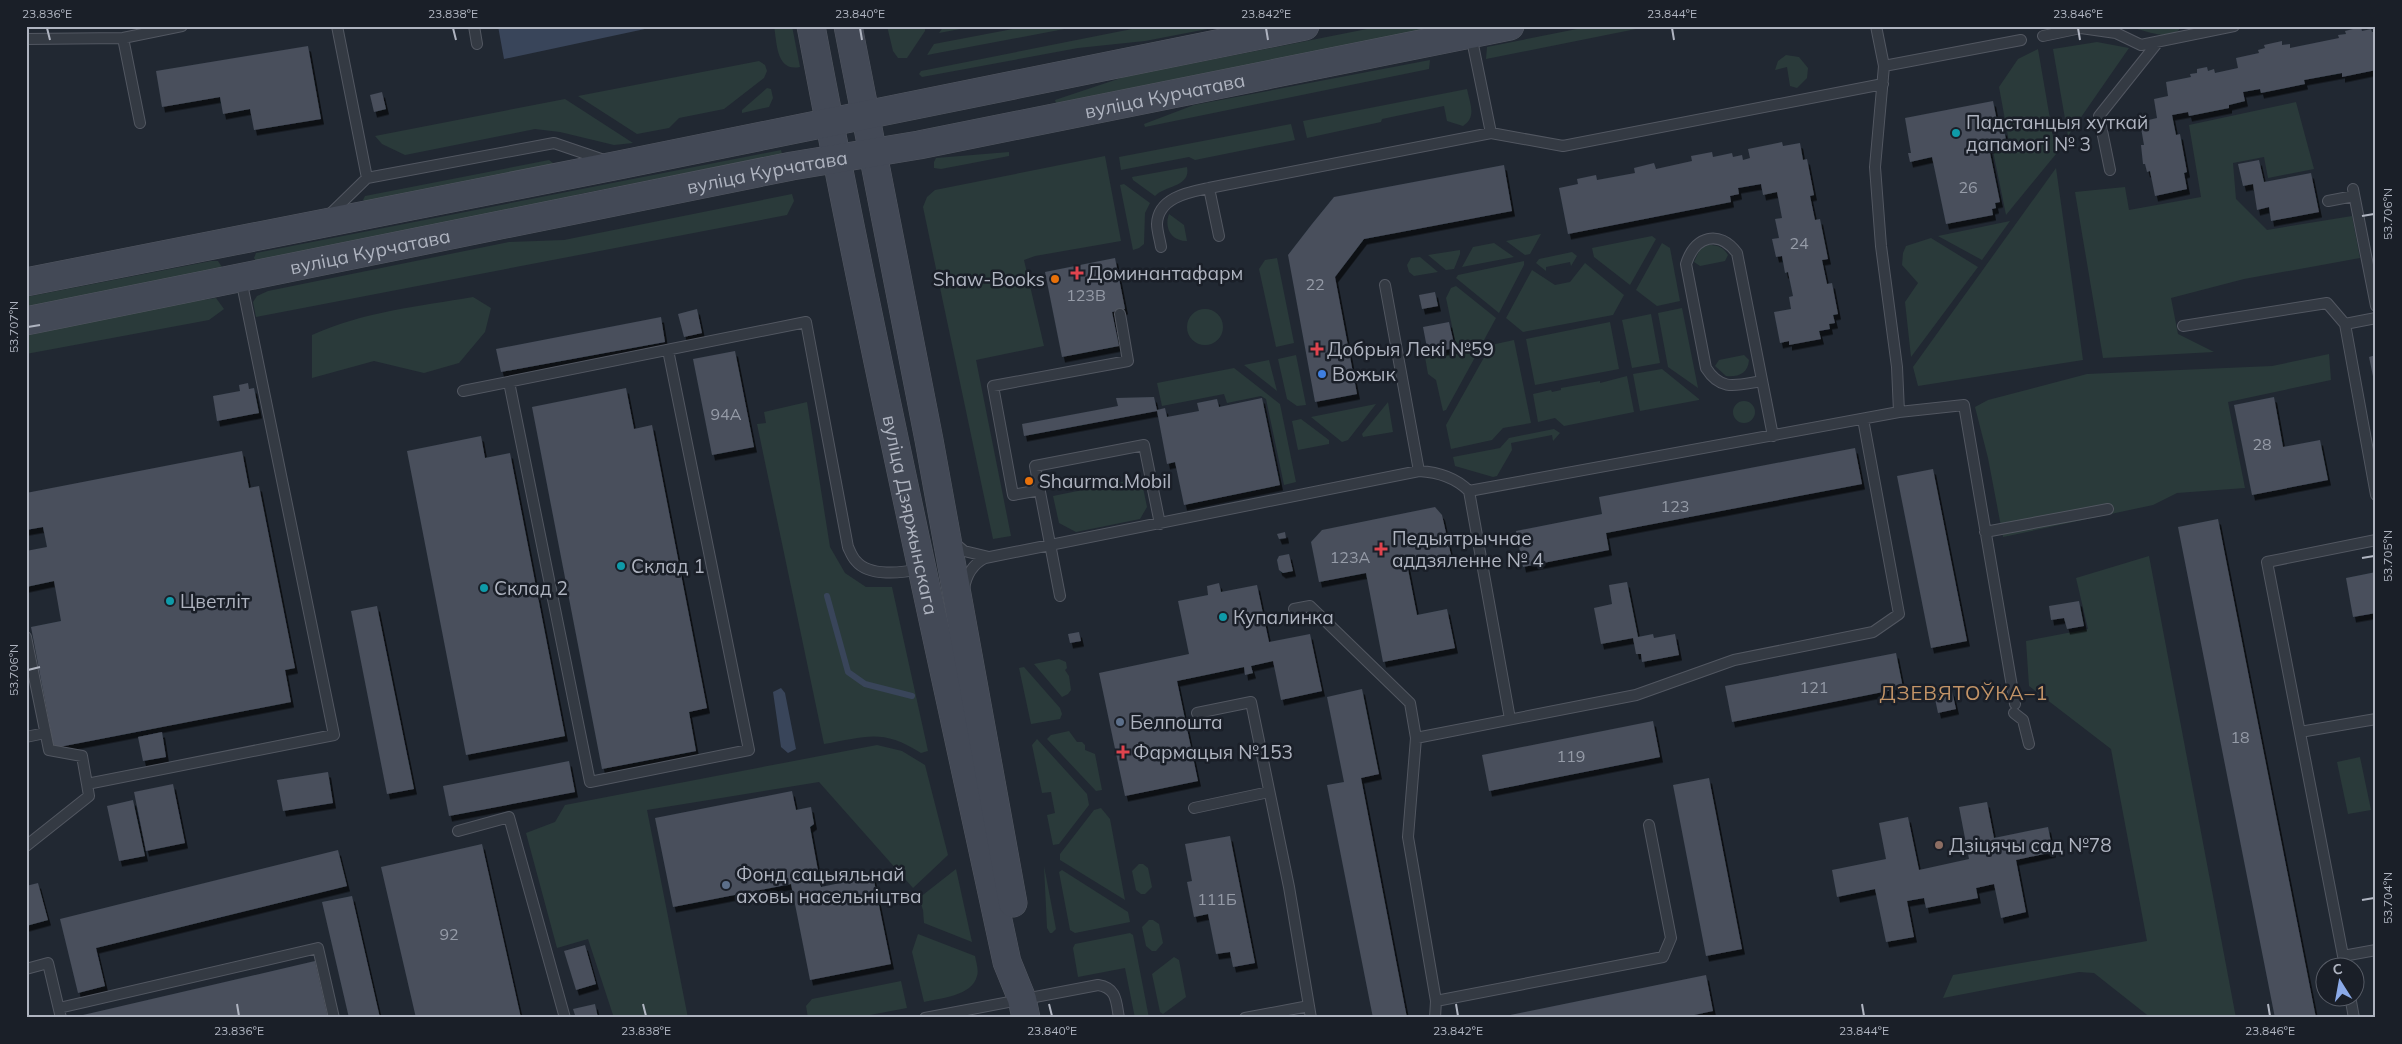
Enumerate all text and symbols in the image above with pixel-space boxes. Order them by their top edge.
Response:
text: 23.836°E [22,6,72,21]
text: 23.838°E [428,6,478,21]
text: 23.840°E [835,6,885,21]
text: 23.842°E [1241,6,1291,21]
text: 23.844°E [1647,6,1697,21]
text: 23.846°E [2053,6,2103,21]
street label: вуліца Курчатава [1083,68,1247,123]
place label: Падстанцыя хуткай дапамогі № 3 [1966,110,2148,156]
marker: Падстанцыя хуткай дапамогі № 3 [1950,127,1962,139]
street label: вуліца Курчатава [685,145,849,199]
house number: 26 [1958,177,1978,197]
text: 53.706°N [2380,188,2395,240]
street label: вуліца Курчатава [288,223,452,279]
house number: 24 [1789,233,1809,253]
place label: Доминантафарм [1087,261,1243,285]
place label: Shaw-Books [933,267,1045,291]
marker: Доминантафарм [1071,267,1083,279]
marker: Shaw-Books [1049,273,1061,285]
house number: 22 [1305,274,1325,294]
house number: 123В [1066,285,1106,305]
text: 53.707°N [6,301,21,353]
place label: Добрыя Лекі №59 [1327,337,1494,361]
marker: Добрыя Лекі №59 [1311,343,1323,355]
place label: Вожык [1332,362,1396,386]
marker: Вожык [1316,368,1328,380]
house number: 94А [711,404,742,424]
street label: вуліца Дзяржынскага [877,413,944,617]
house number: 28 [2252,434,2272,454]
place label: Shaurma.Mobil [1039,469,1171,493]
marker: Shaurma.Mobil [1023,475,1035,487]
house number: 123 [1661,496,1689,516]
place label: Педыятрычнае аддзяленне № 4 [1392,526,1544,572]
text: 53.705°N [2380,530,2395,582]
marker: Педыятрычнае аддзяленне № 4 [1374,542,1388,556]
house number: 123А [1330,547,1371,567]
place label: Склад 1 [631,554,705,578]
marker: Склад 1 [615,560,627,572]
place label: Склад 2 [494,576,568,600]
marker: Склад 2 [478,582,490,594]
place label: Цветліт [180,589,250,613]
marker: Цветліт [164,595,176,607]
place label: Купалинка [1233,605,1334,629]
marker: Купалинка [1217,611,1229,623]
text: 53.706°N [6,644,21,696]
house number: 121 [1800,677,1828,697]
district label: ДЗЕВЯТОЎКА–1 [1879,680,2049,705]
place label: Белпошта [1130,710,1223,734]
marker: Белпошта [1114,716,1126,728]
house number: 18 [2230,727,2250,747]
place label: Фармацыя №153 [1133,740,1293,764]
marker: Фармацыя №153 [1117,746,1129,758]
house number: 119 [1557,746,1585,766]
place label: Дзіцячы сад №78 [1949,833,2112,857]
marker: Дзіцячы сад №78 [1933,839,1945,851]
place label: Фонд сацыяльнай аховы насельніцтва [736,862,922,908]
text: 53.704°N [2380,872,2395,924]
marker: Фонд сацыяльнай аховы насельніцтва [720,879,732,891]
house number: 111Б [1197,889,1237,909]
house number: 92 [439,924,459,944]
north arrow [2314,956,2364,1006]
text: С [2331,959,2344,979]
text: 23.836°E [214,1023,264,1038]
text: 23.838°E [621,1023,671,1038]
text: 23.840°E [1027,1023,1077,1038]
text: 23.842°E [1433,1023,1483,1038]
text: 23.844°E [1839,1023,1889,1038]
text: 23.846°E [2245,1023,2295,1038]

